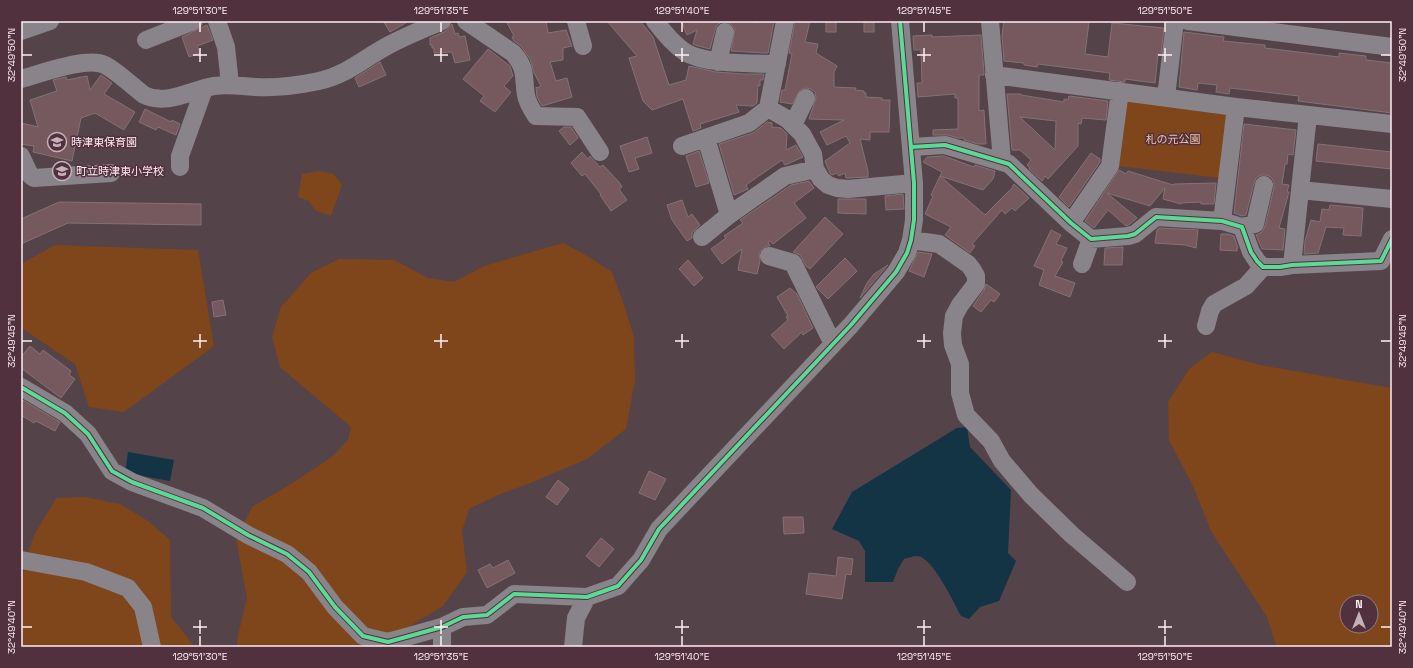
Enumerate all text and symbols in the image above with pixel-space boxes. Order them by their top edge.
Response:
text: 129°51'30"E [173,4,228,17]
text: 129°51'35"E [414,4,469,17]
text: 129°51'40"E [655,4,710,17]
text: 129°51'45"E [897,4,952,17]
text: 129°51'50"E [1138,4,1193,17]
text: 32°49'50"N [5,28,18,82]
text: 32°49'50"N [1396,28,1409,82]
school or university icon: 時津東保育園 [46,131,68,153]
park label: 札の元公園 [1146,132,1201,146]
place label: 時津東保育園 [71,135,137,149]
school or university icon: 町立時津東小学校 [51,160,73,182]
place label: 町立時津東小学校 [76,164,164,178]
text: 32°49'45"N [5,314,18,368]
text: 32°49'45"N [1396,314,1409,368]
north arrow [1339,594,1379,634]
text: N [1355,597,1363,611]
text: 32°49'40"N [5,600,18,654]
text: 32°49'40"N [1396,600,1409,654]
text: 129°51'30"E [173,650,228,663]
text: 129°51'35"E [414,650,469,663]
text: 129°51'40"E [655,650,710,663]
text: 129°51'45"E [897,650,952,663]
text: 129°51'50"E [1138,650,1193,663]

